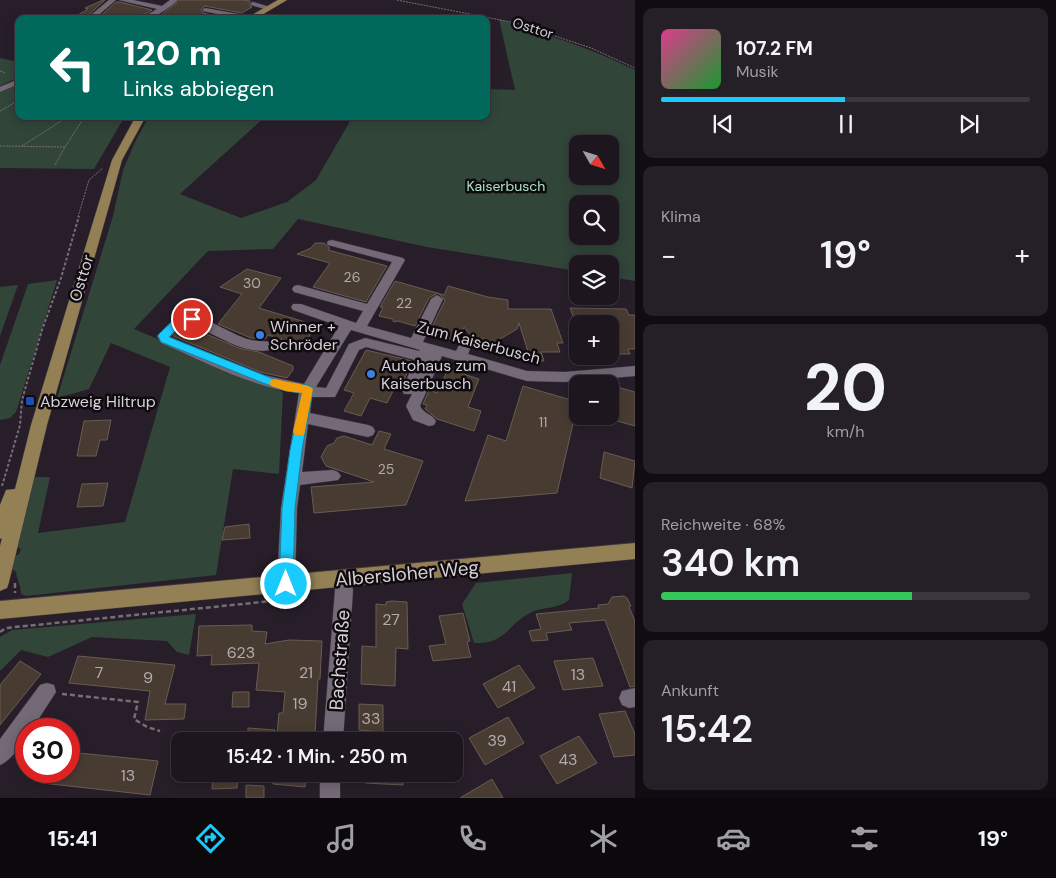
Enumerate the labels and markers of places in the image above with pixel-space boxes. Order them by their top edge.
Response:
pin [171,298,213,340]
place label: Winner + Schröder [270,316,338,355]
marker: Winner + Schröder [254,329,266,341]
place label: Autohaus zum Kaiserbusch [381,355,486,394]
marker: Autohaus zum Kaiserbusch [365,368,377,380]
place label: Abzweig Hiltrup [40,391,156,412]
marker: Abzweig Hiltrup [24,395,36,407]

